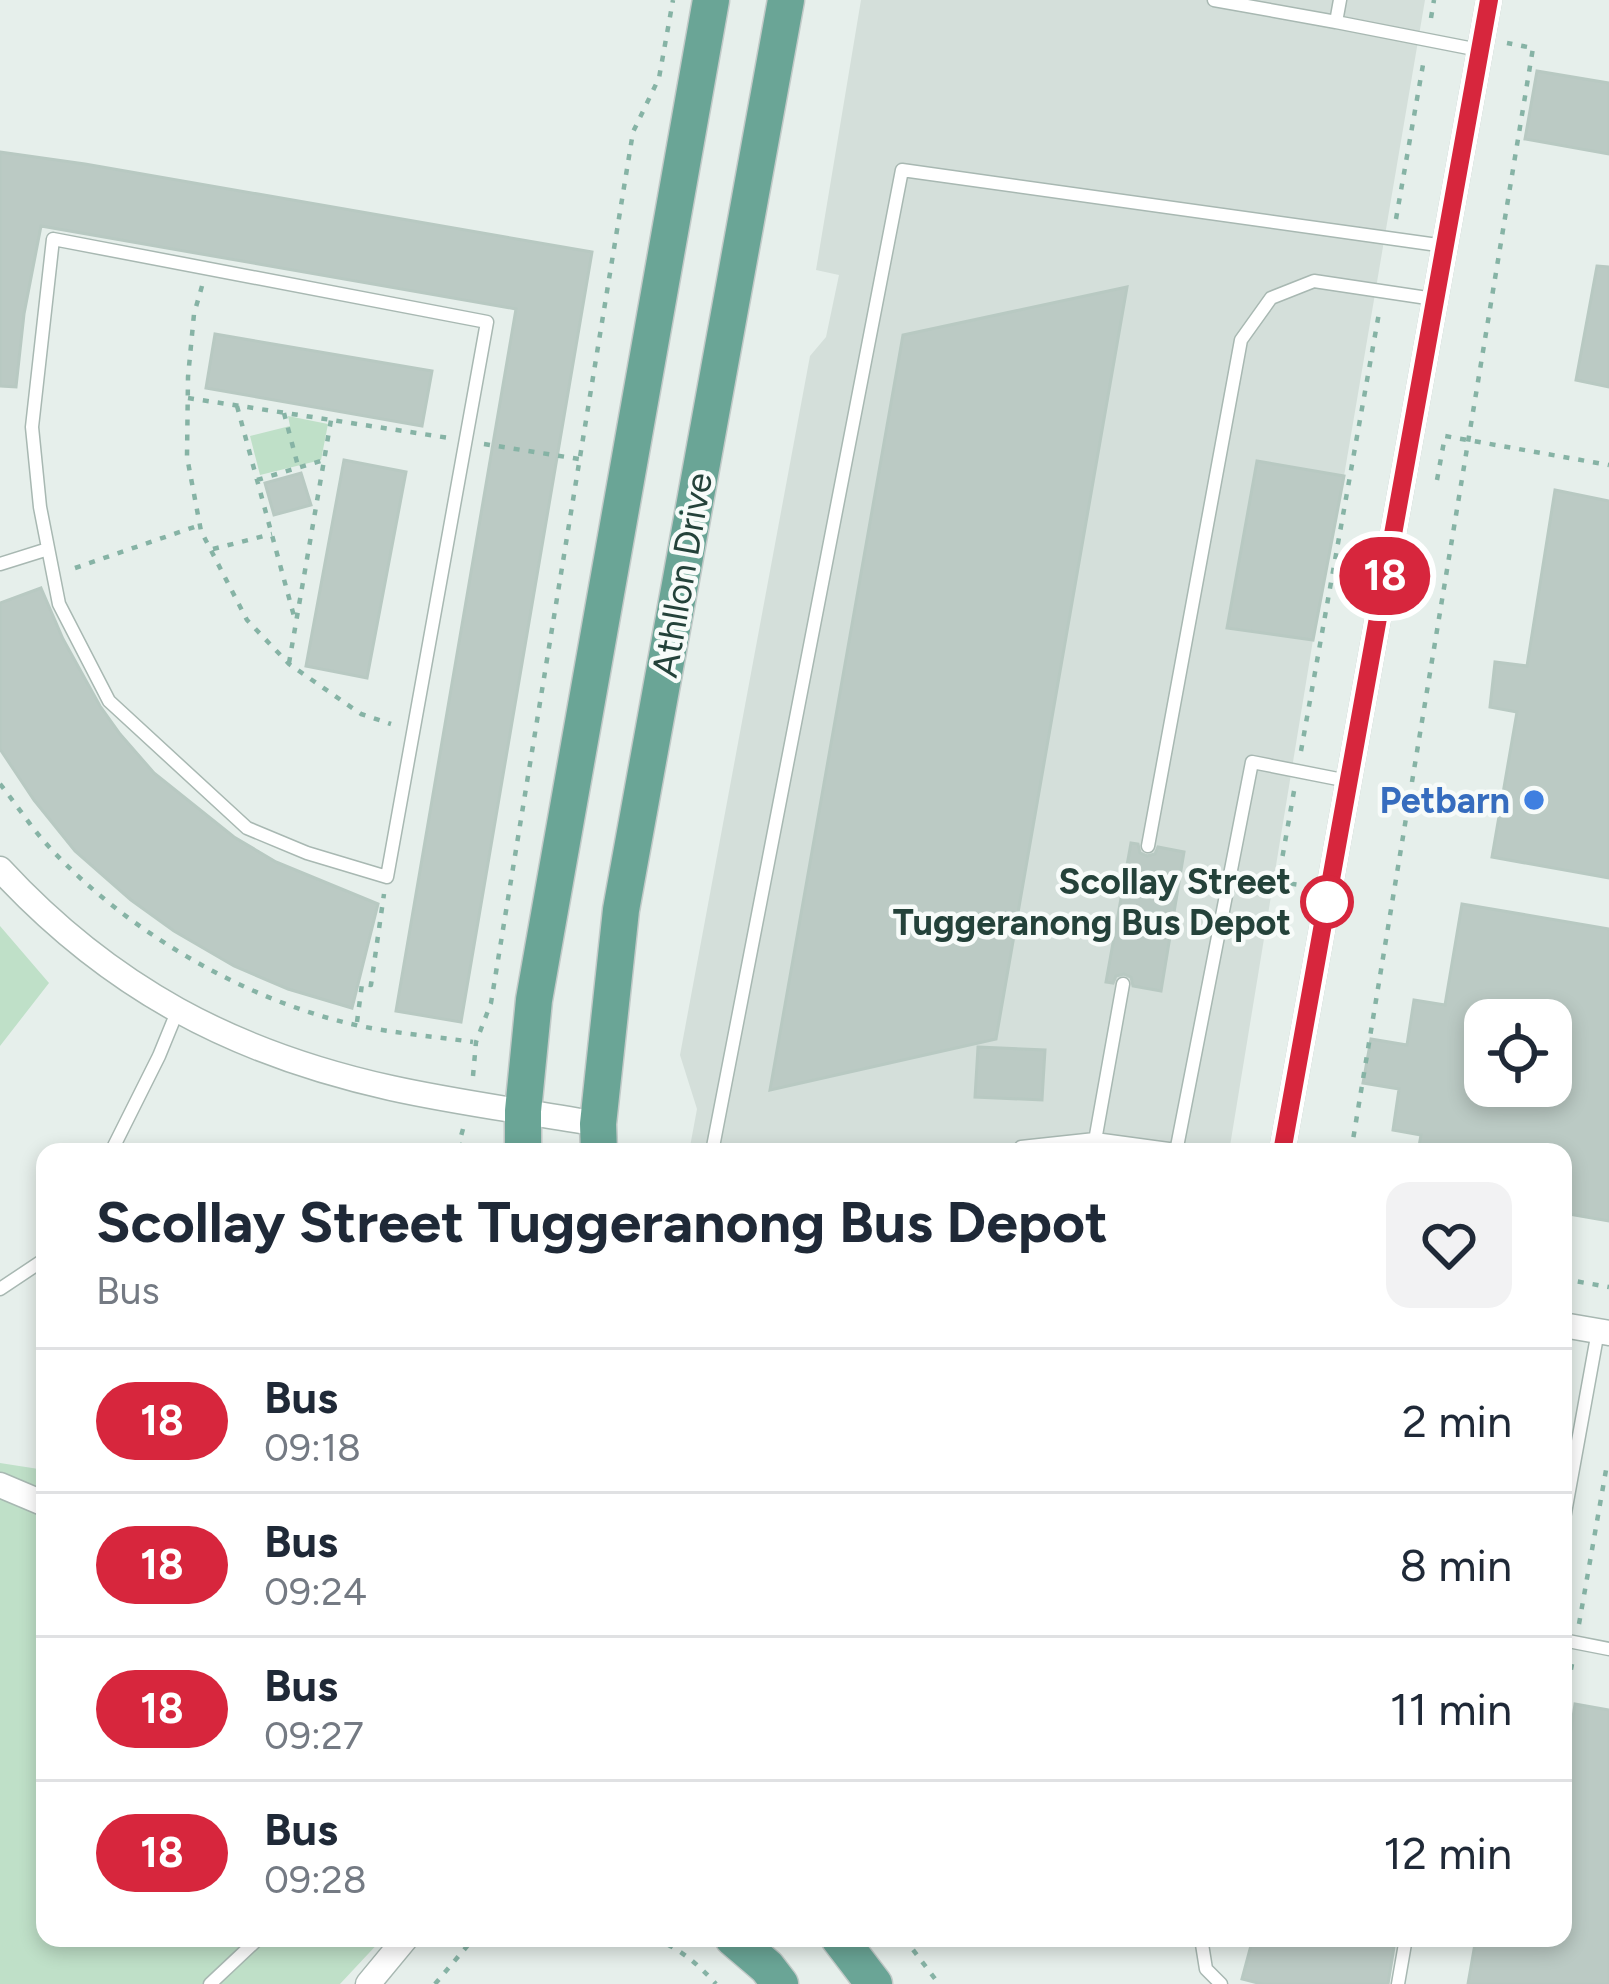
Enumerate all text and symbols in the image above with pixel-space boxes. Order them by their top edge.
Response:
street label: Athllon Drive [643,469,721,681]
line badge: 18 [1331,537,1439,615]
text: 18 [1363,550,1407,601]
place label: Petbarn [1379,779,1510,822]
marker: Petbarn [1521,787,1547,813]
place label: Scollay Street Tuggeranong Bus Depot [893,860,1291,944]
marker: Scollay Street Tuggeranong Bus Depot [1302,877,1352,927]
map controls [1464,999,1572,1107]
button: locate [1464,999,1572,1107]
button: heart [1386,1182,1512,1308]
text: Scollay Street Tuggeranong Bus Depot [96,1188,1108,1256]
text: Bus [96,1267,160,1314]
text: Bus [264,1370,338,1424]
text: 2 min [1402,1394,1512,1448]
text: 18 [140,1395,184,1446]
text: 09:18 [264,1424,361,1471]
text: Bus [264,1514,338,1568]
text: 8 min [1399,1538,1512,1592]
text: 18 [140,1539,184,1590]
text: 09:24 [264,1568,367,1615]
text: Bus [264,1658,338,1712]
text: 11 min [1390,1682,1512,1736]
text: 18 [140,1683,184,1734]
text: 09:27 [264,1712,364,1759]
text: Bus [264,1802,338,1856]
text: 12 min [1383,1826,1512,1880]
text: 18 [140,1827,184,1878]
text: 09:28 [264,1856,367,1903]

